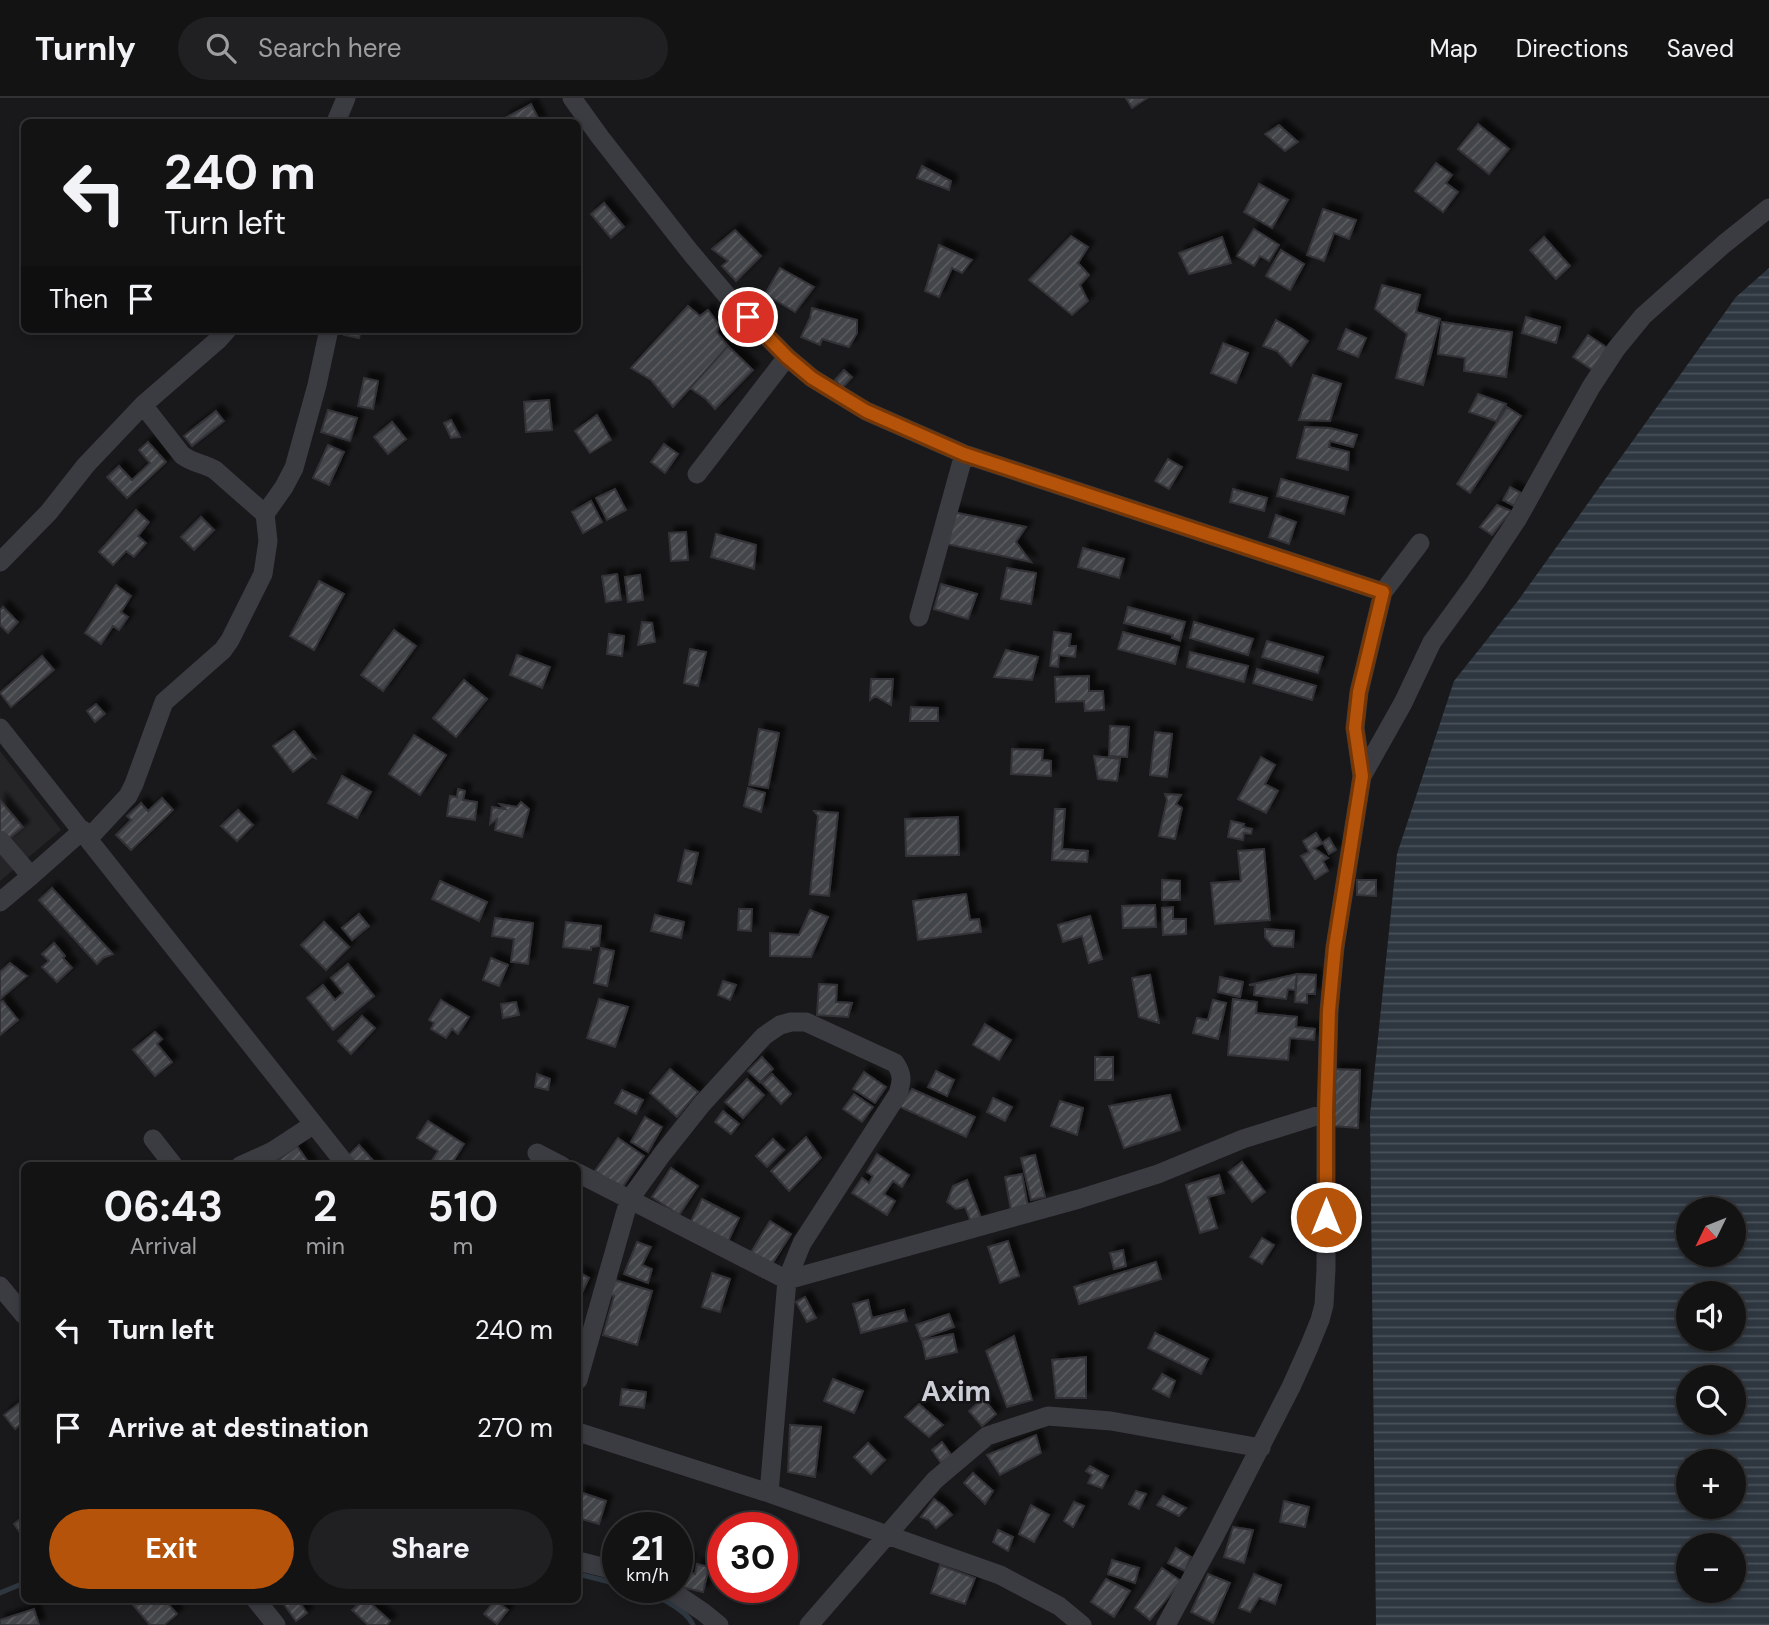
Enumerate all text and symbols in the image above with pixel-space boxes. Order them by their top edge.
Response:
search box [178,17,668,80]
text: Turnly [35,27,136,70]
icon: search [202,29,240,67]
text: Search here [258,31,401,65]
text: Map [1430,33,1478,64]
text: Directions [1516,33,1629,64]
text: Saved [1667,33,1734,64]
text: 240 m [164,140,316,204]
icon: left [49,147,140,238]
text: Turn left [164,202,286,244]
icon: arrive [122,280,160,318]
text: Then [49,282,108,316]
pin [718,287,778,347]
icon: arrive [729,298,767,336]
text: 06:43 [104,1179,223,1234]
text: 2 [313,1179,337,1234]
text: 510 [427,1179,498,1234]
position arrow [1289,1180,1363,1254]
north arrow [1676,1197,1746,1267]
map controls [1676,1197,1746,1603]
text: Arrival [130,1231,197,1261]
text: min [306,1231,345,1261]
text: m [453,1231,473,1261]
button: sound [1676,1281,1746,1351]
icon: left [49,1311,87,1349]
text: Turn left [108,1313,215,1347]
text: 240 m [475,1313,553,1347]
button: search [1676,1365,1746,1435]
district label: Axim [921,1373,991,1410]
icon: arrive [49,1409,87,1447]
text: Arrive at destination [108,1411,369,1445]
text: 270 m [477,1411,553,1445]
button: + [1676,1449,1746,1519]
button: Exit [49,1509,294,1589]
button: Share [308,1509,553,1589]
speed limit sign: 30 [707,1512,798,1603]
text: 21 [631,1525,664,1571]
button: − [1676,1533,1746,1603]
text: km/h [626,1563,669,1587]

